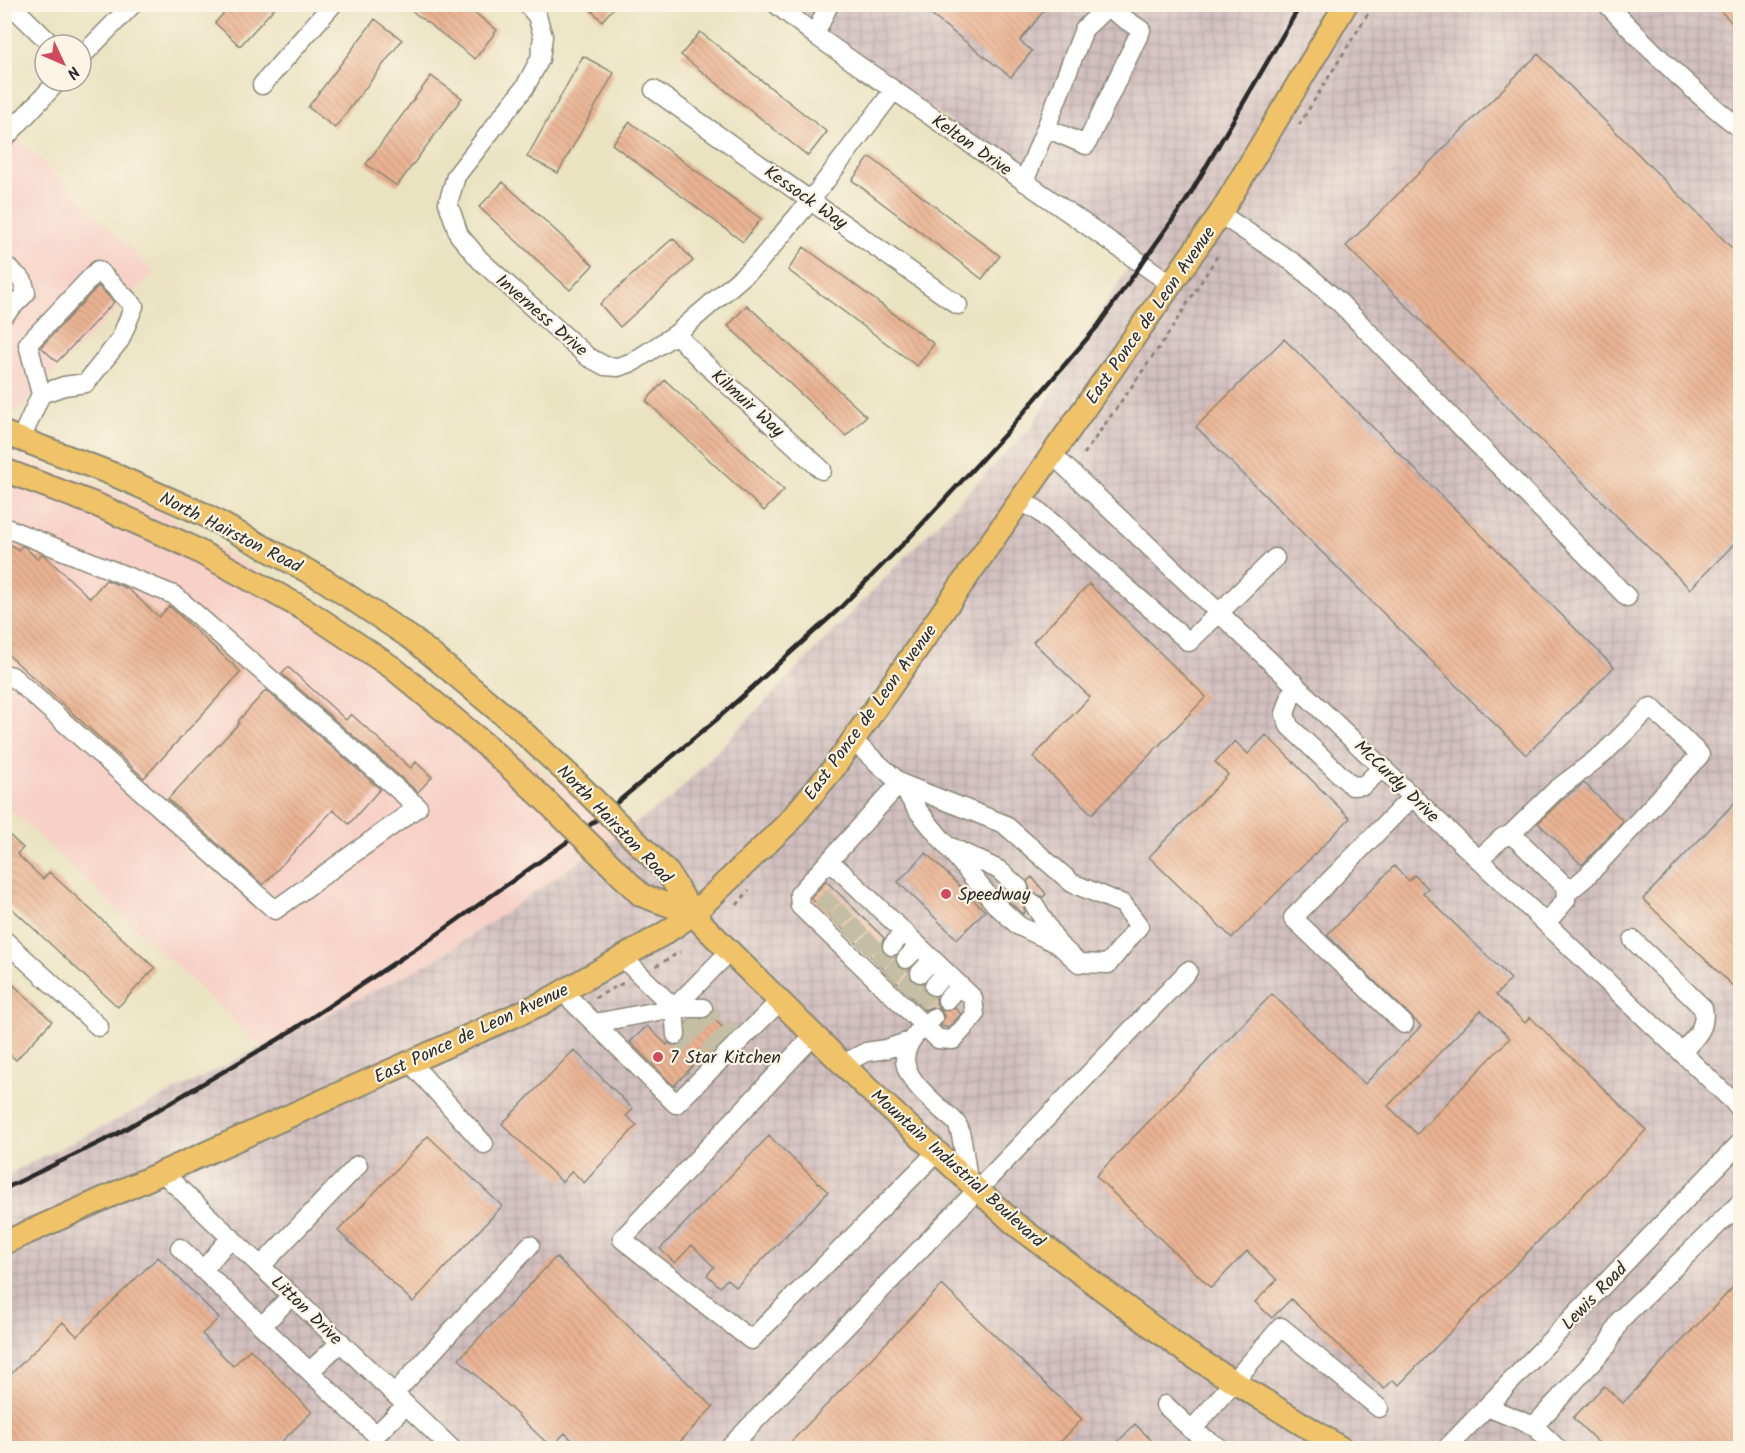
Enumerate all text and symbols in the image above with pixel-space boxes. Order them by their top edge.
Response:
north arrow [33,33,93,93]
text: N [60,60,85,85]
street label: Kelton Drive [925,108,1017,185]
street label: Kessock Way [757,159,854,238]
street label: East Ponce de Leon Avenue [1079,221,1224,411]
street label: Inverness Drive [488,268,594,365]
street label: Kilmuir Way [704,363,791,446]
street label: North Hairston Road [154,485,308,582]
street label: East Ponce de Leon Avenue [797,619,945,807]
street label: McCurdy Drive [1346,734,1446,831]
street label: North Hairston Road [549,759,679,892]
place label: Speedway [958,881,1031,910]
marker: Speedway [939,887,953,901]
street label: East Ponce de Leon Avenue [370,976,574,1092]
place label: 7 Star Kitchen [670,1044,781,1073]
marker: 7 Star Kitchen [651,1050,665,1064]
street label: Mountain Industrial Boulevard [863,1083,1052,1256]
street label: Lewis Road [1555,1256,1636,1338]
street label: Litton Drive [263,1269,349,1353]

